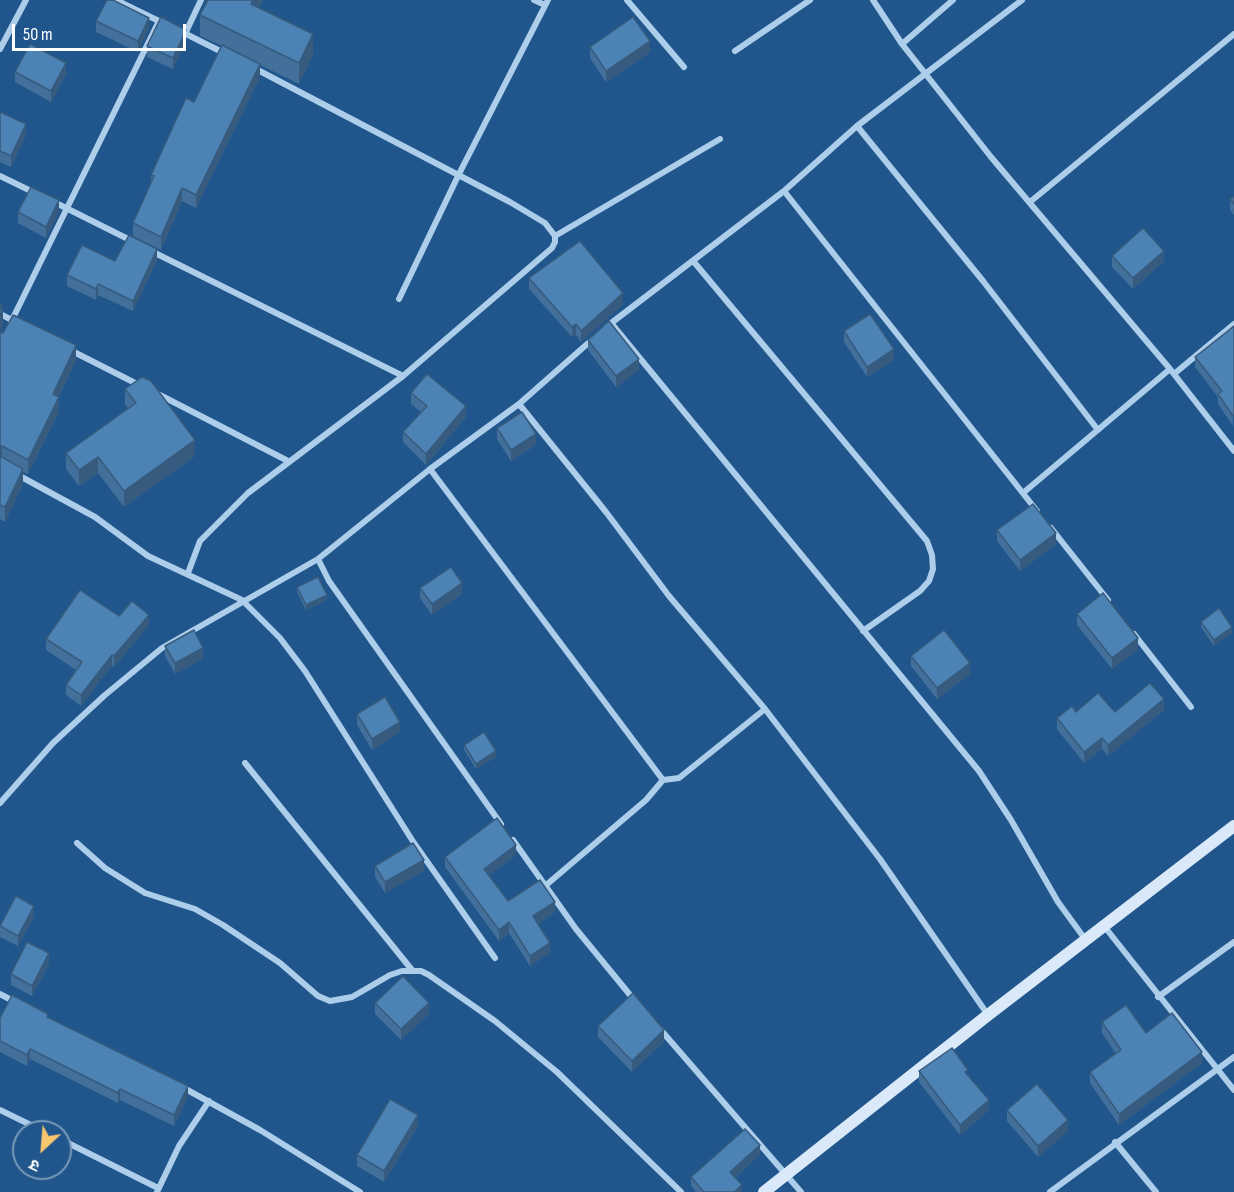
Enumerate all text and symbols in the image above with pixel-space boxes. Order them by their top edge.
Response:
scale bar [15,12,189,50]
text: 50 m [23,24,53,45]
north arrow [12,1120,72,1180]
text: उ [26,1154,43,1175]

